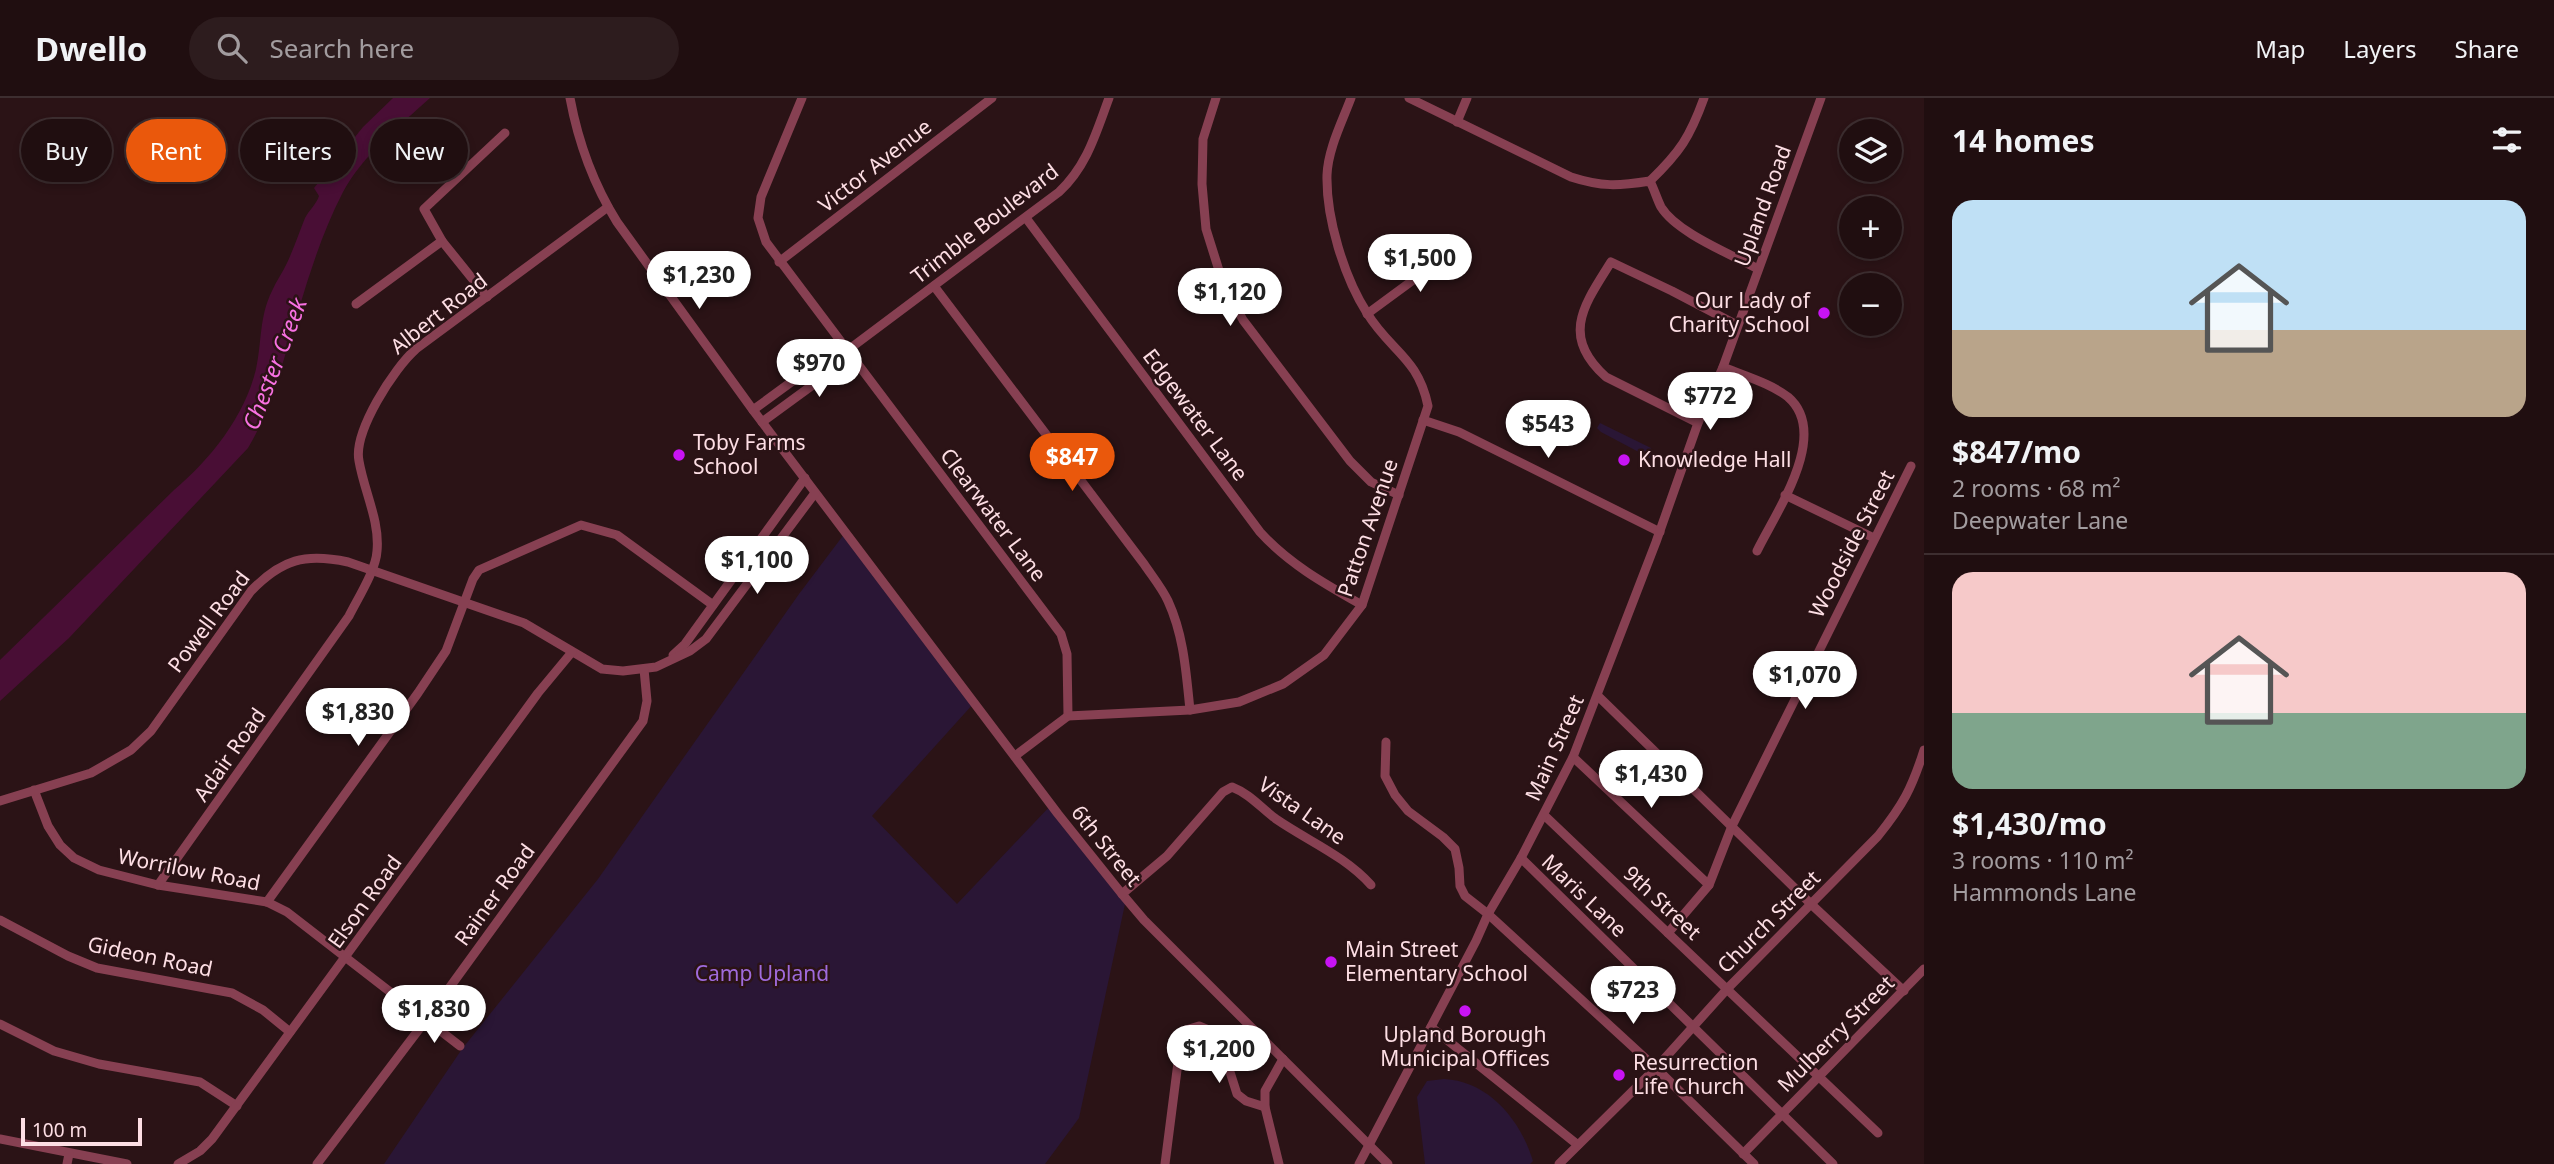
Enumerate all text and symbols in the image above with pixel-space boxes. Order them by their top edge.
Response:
search box [189,17,679,80]
text: Dwello [35,26,147,71]
icon: search [213,29,251,67]
text: Search here [269,30,414,66]
text: Map [2255,32,2305,65]
text: Layers [2343,32,2417,65]
text: Share [2455,32,2519,65]
street label: Victor Avenue [812,112,937,218]
chip: Buy [21,119,112,182]
chip: Rent [126,119,226,182]
chip: Filters [240,119,356,182]
chip: New [370,119,468,182]
map controls [1839,119,1902,336]
button: layers [1839,119,1902,182]
text: 14 homes [1952,120,2095,161]
icon: filters [2488,121,2526,159]
street label: Upland Road [1727,141,1797,270]
street label: Trimble Boulevard [905,157,1064,290]
button: + [1839,196,1902,259]
pin: $1,500 [1363,234,1477,294]
text: $1,500 [1384,241,1456,273]
icon: home [2176,245,2302,371]
pin: $1,230 [642,252,756,311]
text: $1,230 [663,258,735,290]
street label: Albert Road [384,267,493,360]
pin: $1,120 [1173,268,1287,328]
button: − [1839,273,1902,336]
text: $1,120 [1194,275,1266,307]
place label: Our Lady of Charity School [1669,286,1812,338]
water label: Chester Creek [234,292,314,434]
marker: Our Lady of Charity School [1816,305,1832,321]
pin: $970 [778,340,860,399]
street label: Edgewater Lane [1137,343,1255,486]
text: $970 [793,346,845,378]
pin: $772 [1669,372,1751,432]
text: $772 [1684,379,1736,411]
pin: $543 [1507,400,1589,460]
text: $543 [1522,407,1574,439]
place label: Toby Farms School [693,428,806,480]
text: $847/mo [1952,431,2081,472]
pin: $847 [1031,434,1113,493]
text: $847 [1046,440,1098,472]
street label: Clearwater Lane [934,442,1053,587]
place label: Knowledge Hall [1638,445,1791,473]
marker: Toby Farms School [671,447,687,463]
marker: Knowledge Hall [1616,452,1632,468]
street label: Patton Avenue [1330,455,1404,601]
street label: Woodside Street [1802,465,1900,622]
text: 2 rooms · 68 m² [1952,472,2121,504]
text: Deepwater Lane [1952,504,2128,536]
pin: $1,100 [700,536,814,596]
text: $1,100 [721,543,793,575]
street label: Powell Road [161,565,256,678]
icon: home [2176,617,2302,743]
pin: $1,070 [1748,652,1862,711]
text: $1,070 [1769,658,1841,690]
pin: $1,830 [301,688,415,748]
street label: Main Street [1518,690,1590,805]
text: $1,830 [322,695,394,727]
street label: Adair Road [187,702,272,807]
pin: $1,430 [1594,750,1708,810]
text: $1,430 [1615,757,1687,789]
street label: Vista Lane [1253,770,1352,850]
street label: 6th Street [1065,799,1148,892]
text: $1,430/mo [1952,803,2107,844]
street label: Rainer Road [448,838,541,951]
street label: Worrilow Road [115,841,263,897]
text: 3 rooms · 110 m² [1952,844,2134,876]
street label: Maris Lane [1536,848,1633,943]
street label: Elson Road [321,849,407,954]
street label: 9th Street [1618,859,1708,946]
street label: Church Street [1711,864,1826,979]
text: Hammonds Lane [1952,876,2136,908]
street label: Gideon Road [85,929,215,983]
place label: Main Street Elementary School [1345,935,1528,987]
marker: Main Street Elementary School [1323,954,1339,970]
park label: Camp Upland [695,959,829,987]
pin: $723 [1592,967,1674,1026]
street label: Mulberry Street [1771,969,1900,1098]
text: $723 [1607,973,1659,1005]
pin: $1,830 [377,986,491,1045]
text: $1,830 [398,992,470,1024]
marker: Upland Borough Municipal Offices [1457,1003,1473,1019]
place label: Upland Borough Municipal Offices [1380,1020,1550,1072]
pin: $1,200 [1162,1026,1276,1085]
text: $1,200 [1183,1032,1255,1064]
place label: Resurrection Life Church [1633,1048,1758,1100]
marker: Resurrection Life Church [1611,1067,1627,1083]
scale bar [21,1115,142,1147]
text: 100 m [32,1117,87,1143]

